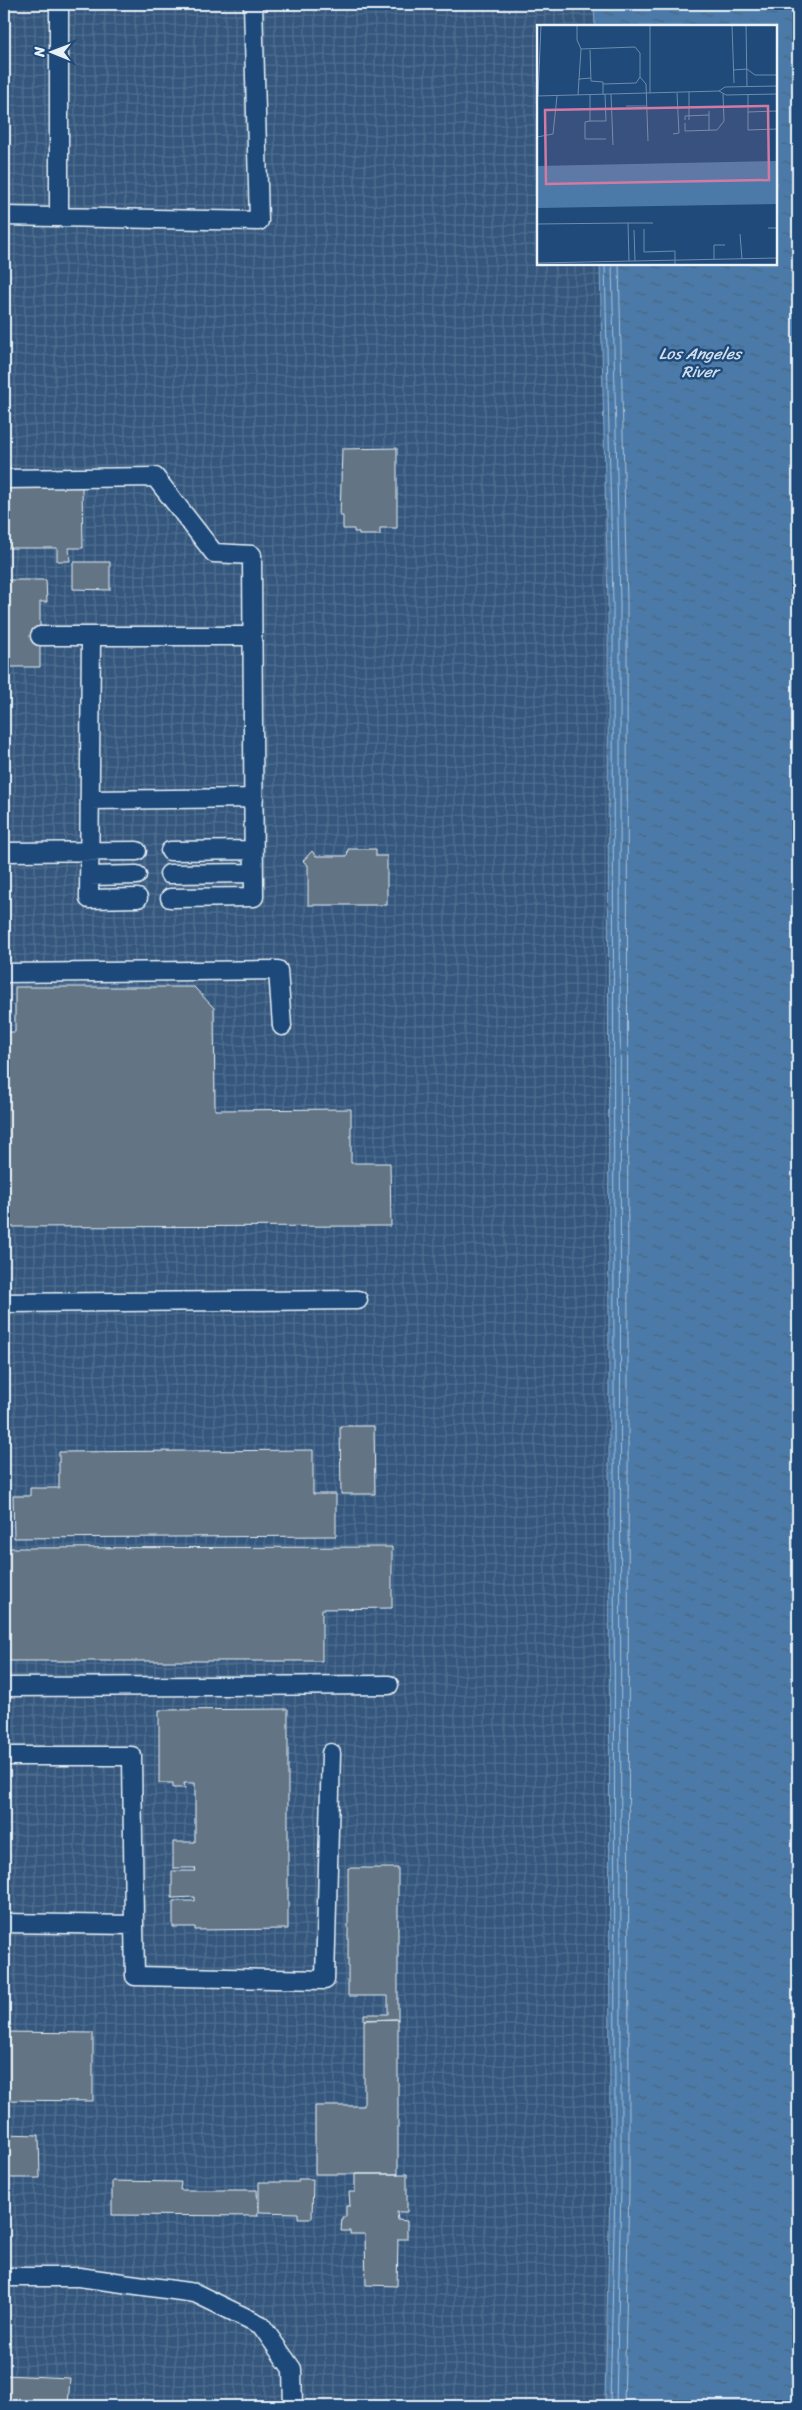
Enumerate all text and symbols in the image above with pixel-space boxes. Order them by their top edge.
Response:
inset map [537,25,777,265]
north arrow [28,28,78,78]
text: N [27,46,52,58]
water label: Los Angeles River [659,339,743,386]

